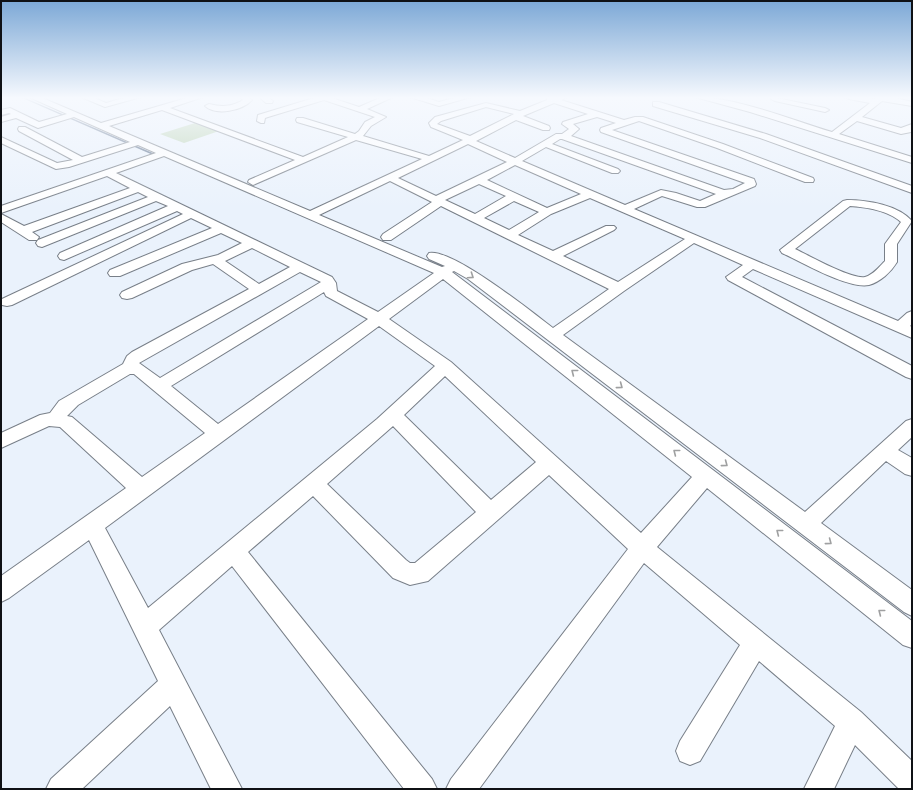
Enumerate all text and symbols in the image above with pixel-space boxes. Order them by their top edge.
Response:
one-way arrow [467,271,474,278]
one-way arrow [571,370,578,377]
one-way arrow [616,381,623,388]
one-way arrow [674,450,681,457]
one-way arrow [720,459,727,466]
one-way arrow [776,529,783,536]
one-way arrow [824,537,831,544]
one-way arrow [879,609,886,616]

